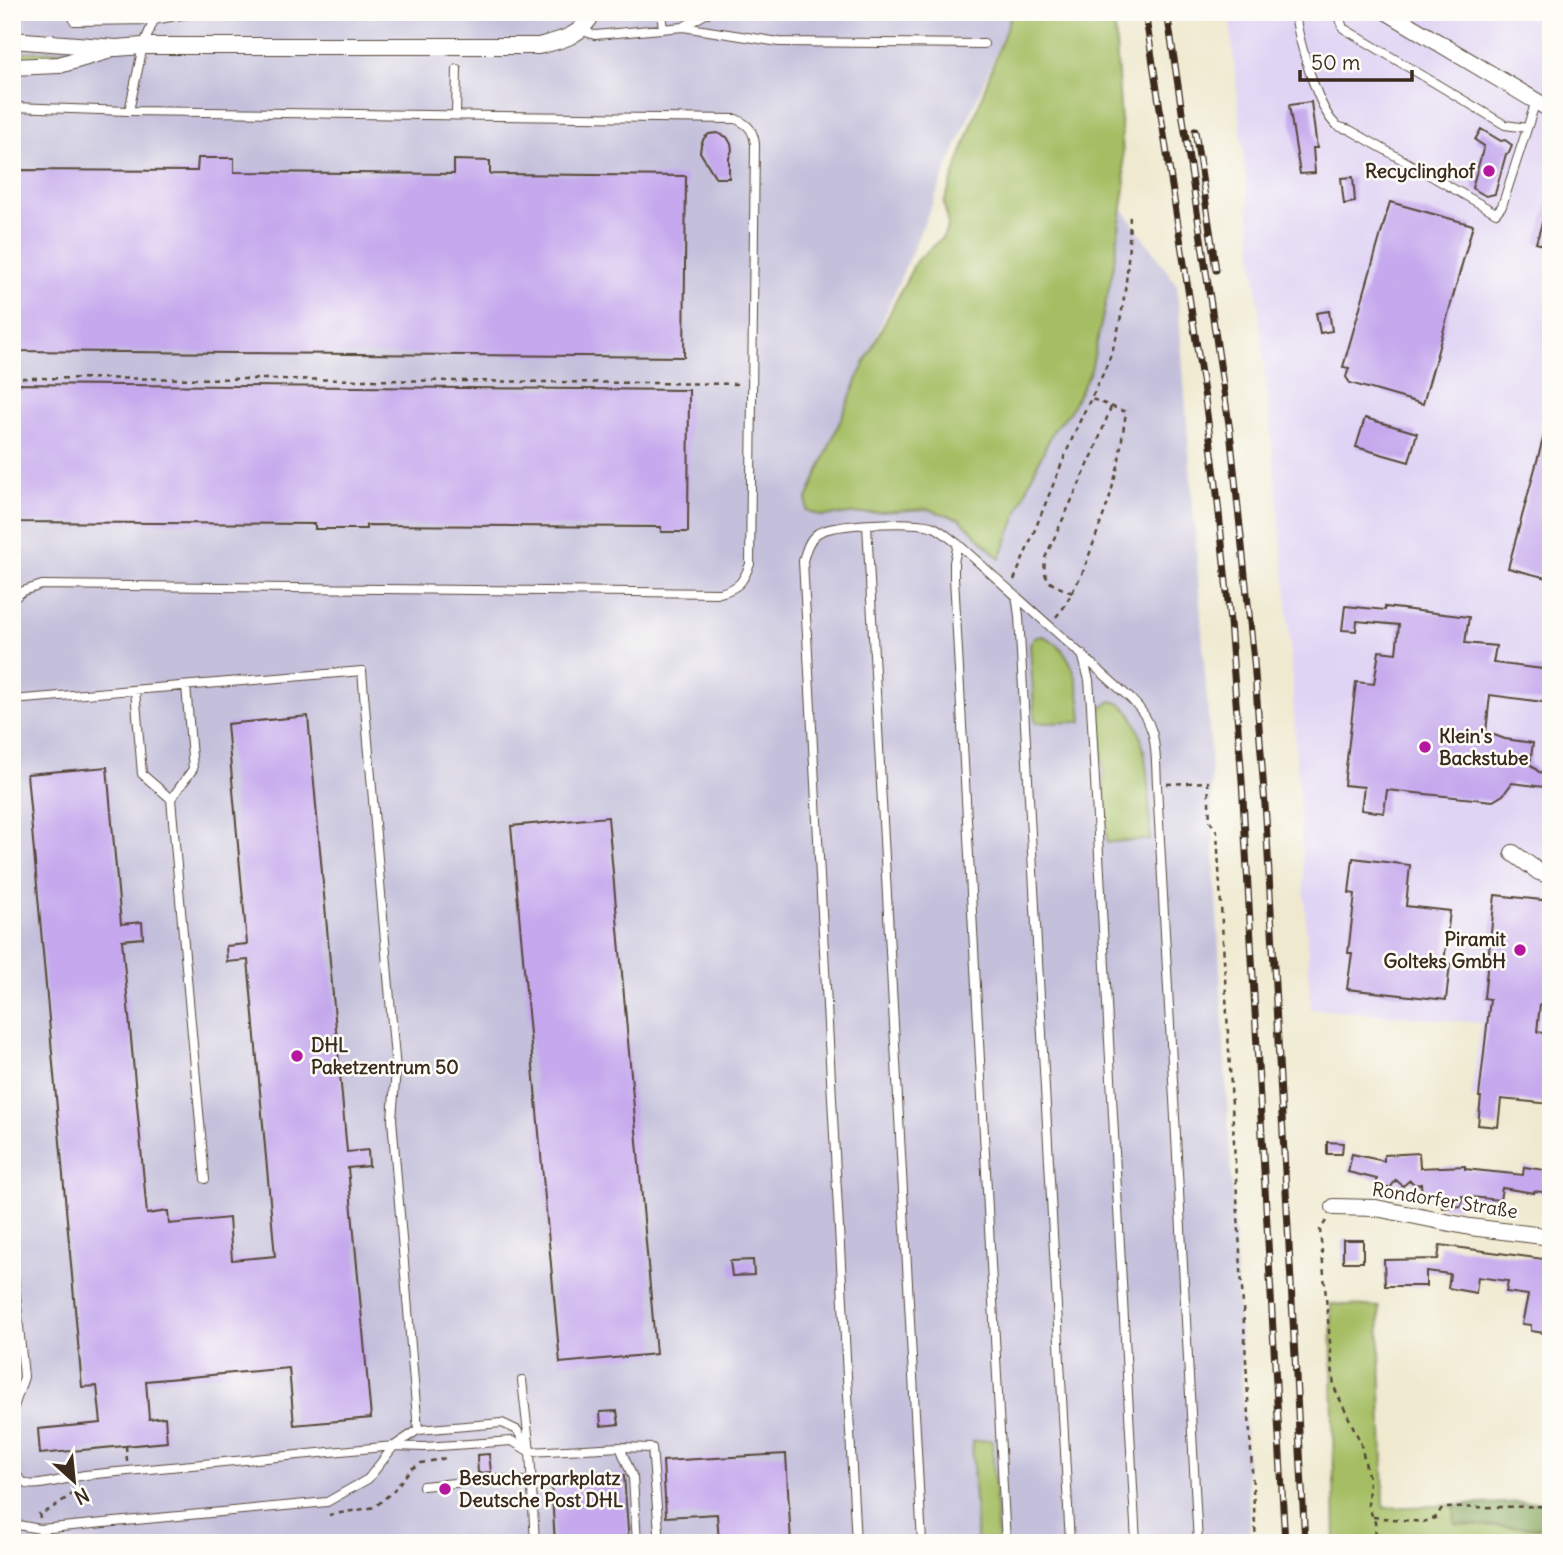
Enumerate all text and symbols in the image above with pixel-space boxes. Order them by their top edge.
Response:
scale bar [1300,38,1412,82]
text: 50 m [1311,49,1360,76]
place label: Recyclinghof [1365,159,1476,183]
marker: Recyclinghof [1481,163,1497,179]
place label: Klein's Backstube [1439,724,1528,770]
marker: Klein's Backstube [1417,739,1433,755]
place label: Piramit Golteks GmbH [1384,927,1507,973]
marker: Piramit Golteks GmbH [1512,942,1528,958]
place label: DHL Paketzentrum 50 [311,1033,459,1079]
marker: DHL Paketzentrum 50 [289,1048,305,1064]
street label: Rondorfer Straße [1370,1177,1520,1223]
north arrow [38,1446,108,1516]
place label: Besucherparkplatz Deutsche Post DHL [459,1466,624,1512]
marker: Besucherparkplatz Deutsche Post DHL [437,1481,453,1497]
text: N [70,1482,93,1510]

